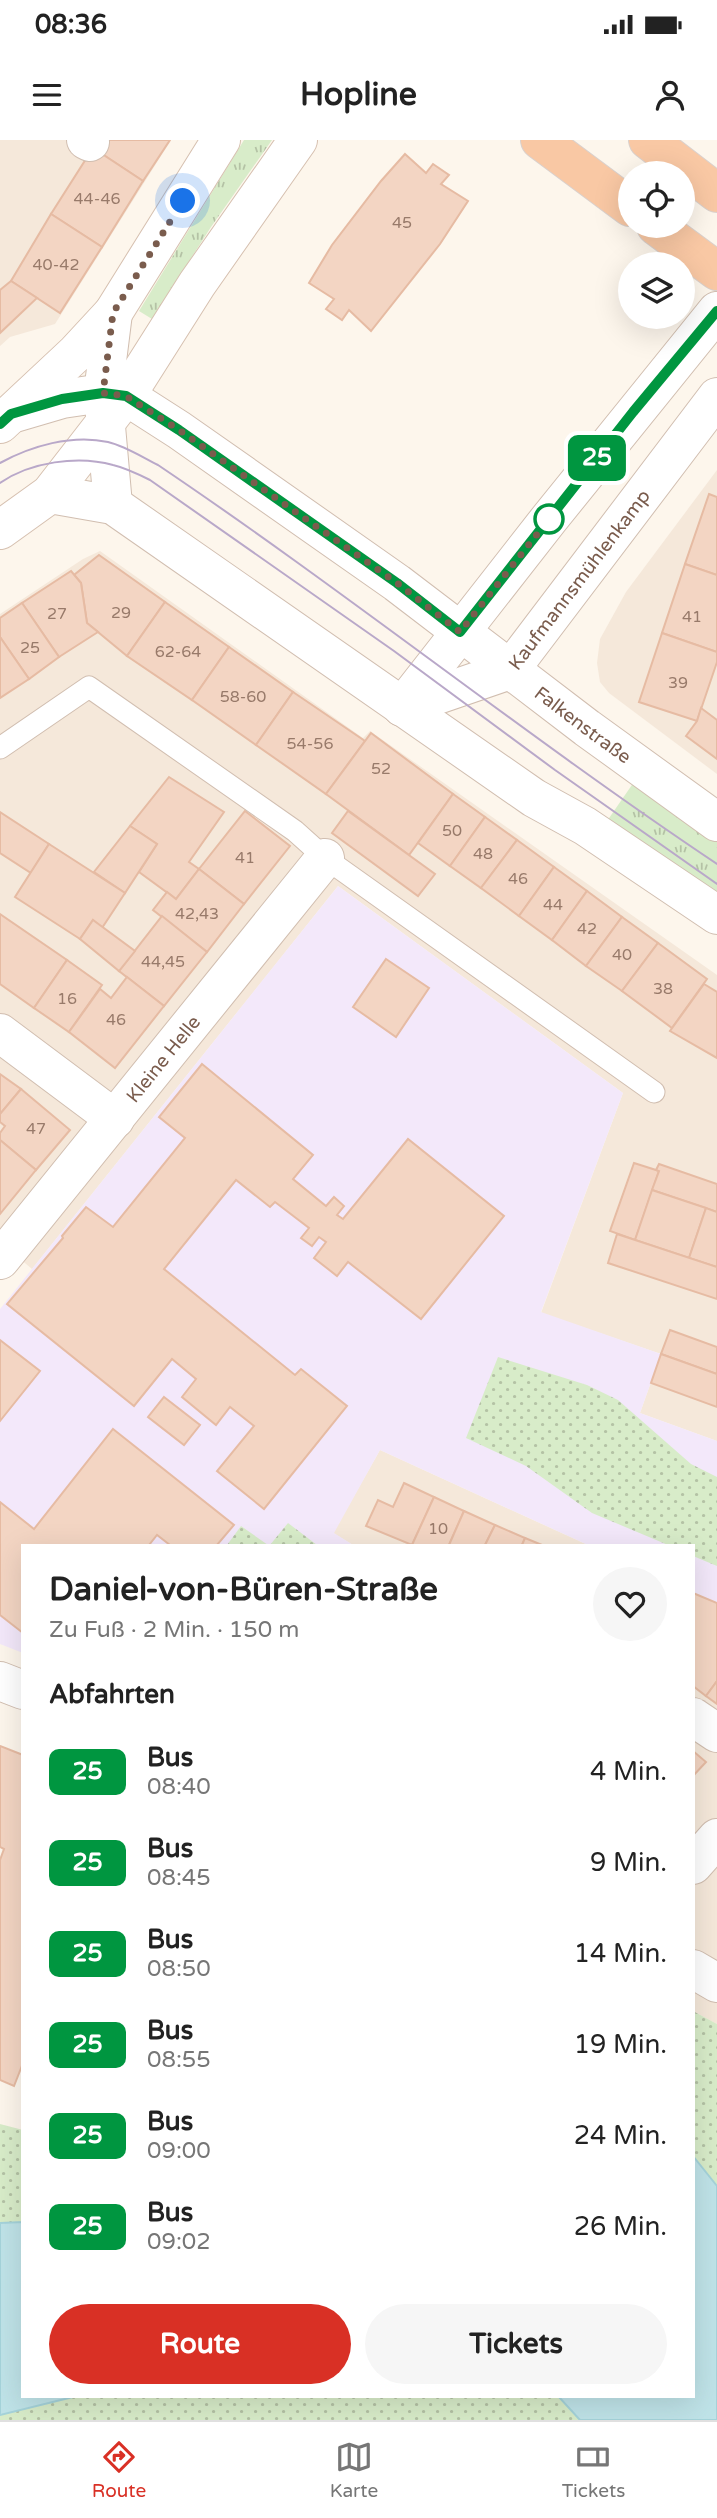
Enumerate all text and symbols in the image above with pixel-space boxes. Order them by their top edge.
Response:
text: 08:36 [35,9,107,40]
icon: menu [28,76,66,114]
text: Hopline [300,76,417,114]
icon: person [651,76,689,114]
map controls [618,161,695,329]
button: locate [618,161,695,238]
your location [165,183,200,218]
house number: 44-46 [73,189,121,209]
house number: 45 [392,213,412,233]
button: layers [618,252,695,329]
house number: 40-42 [33,255,79,275]
line badge: 25 [566,435,628,481]
text: 25 [582,443,612,472]
street label: Kaufmannsmühlenkamp [504,485,655,674]
unlabelled marker [534,504,564,534]
house number: 29 [111,603,131,623]
house number: 27 [47,604,67,624]
house number: 41 [682,607,702,627]
house number: 25 [20,638,40,658]
house number: 62-64 [155,642,201,662]
house number: 39 [668,673,688,693]
street label: Falkenstraße [530,682,635,768]
house number: 58-60 [220,687,266,707]
house number: 54-56 [287,734,333,754]
house number: 52 [371,759,391,779]
house number: 50 [442,821,462,841]
house number: 48 [473,844,493,864]
house number: 41 [235,848,255,868]
house number: 46 [508,869,528,889]
house number: 44 [543,895,563,915]
house number: 42,43 [175,904,219,924]
house number: 42 [577,919,597,939]
house number: 40 [612,945,632,965]
house number: 44,45 [141,952,185,972]
house number: 38 [653,979,673,999]
house number: 16 [57,989,77,1009]
house number: 46 [106,1010,126,1030]
street label: Kleine Helle [122,1011,205,1107]
house number: 47 [26,1119,46,1139]
house number: 10 [428,1519,448,1539]
button: heart [593,1567,667,1641]
text: Daniel-von-Büren-Straße [49,1570,438,1609]
text: Zu Fuß · 2 Min. · 150 m [49,1616,299,1644]
text: Abfahrten [49,1679,175,1710]
text: Bus [147,1742,193,1773]
text: 4 Min. [590,1756,667,1787]
text: 25 [72,1757,103,1786]
text: 08:40 [147,1773,211,1801]
text: Bus [147,1833,193,1864]
text: 9 Min. [590,1847,667,1878]
text: 25 [72,1848,103,1877]
text: 08:45 [147,1864,211,1892]
text: Bus [147,1924,193,1955]
text: 14 Min. [574,1938,667,1969]
text: 25 [72,1939,103,1968]
text: 08:50 [147,1955,211,1983]
text: Bus [147,2015,193,2046]
text: 19 Min. [574,2029,667,2060]
text: 25 [72,2030,103,2059]
text: 08:55 [147,2046,211,2074]
text: Bus [147,2106,193,2137]
text: 24 Min. [574,2120,667,2151]
text: 25 [72,2121,103,2150]
text: 09:00 [147,2137,211,2165]
text: Bus [147,2197,193,2228]
text: 26 Min. [574,2211,667,2242]
text: 25 [72,2212,103,2241]
text: 09:02 [147,2228,211,2256]
button: Route [49,2304,351,2384]
button: Tickets [365,2304,667,2384]
tab: Route [92,2438,146,2502]
tab: Karte [330,2438,378,2502]
tab: Tickets [562,2438,625,2502]

